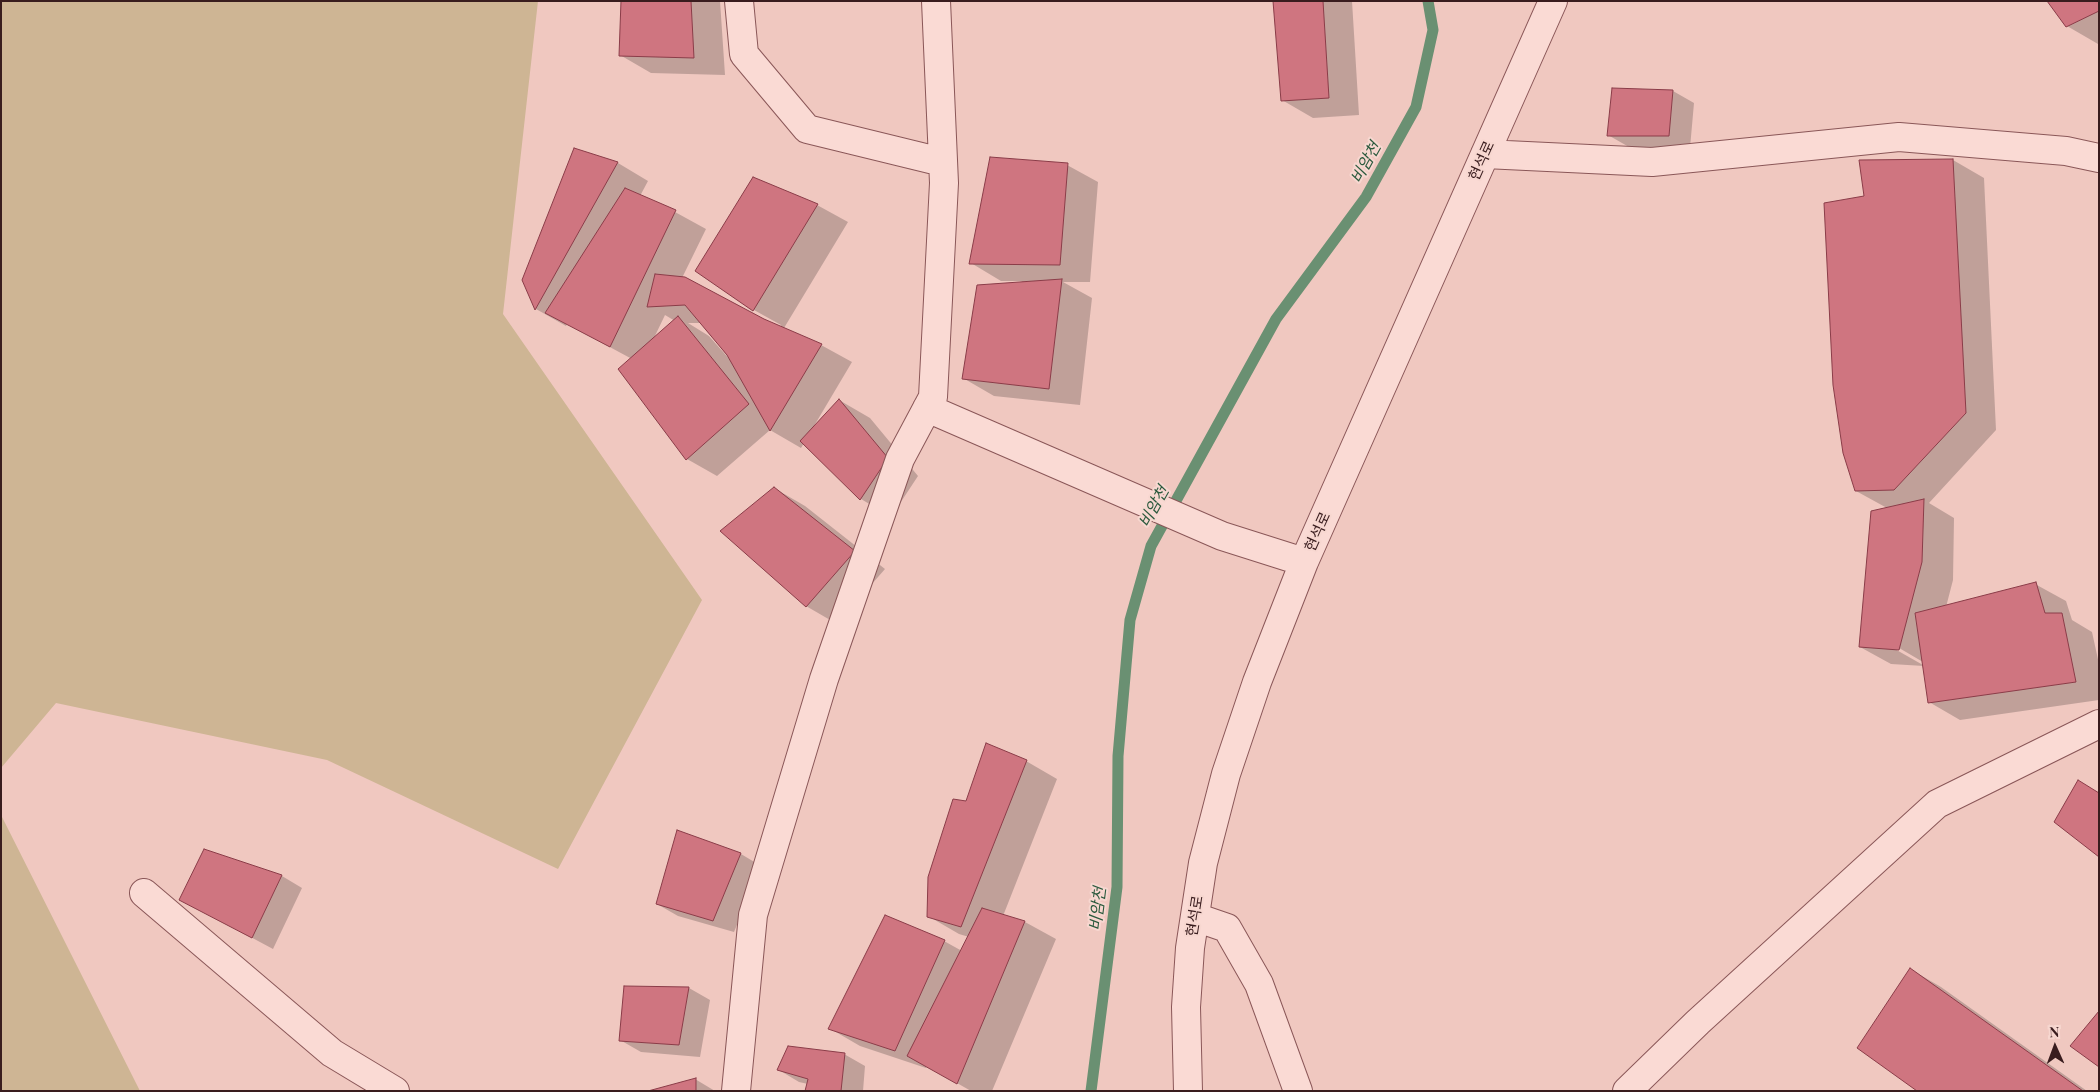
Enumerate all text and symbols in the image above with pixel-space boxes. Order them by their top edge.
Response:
street label: 현석로 [1465,138,1499,184]
water label: 비암천 [1347,139,1385,187]
water label: 비암천 [1135,483,1173,531]
street label: 현석로 [1301,509,1335,555]
water label: 비암천 [1086,886,1110,932]
street label: 현석로 [1183,894,1207,938]
north arrow [2030,1022,2080,1072]
text: N [2049,1022,2060,1041]

